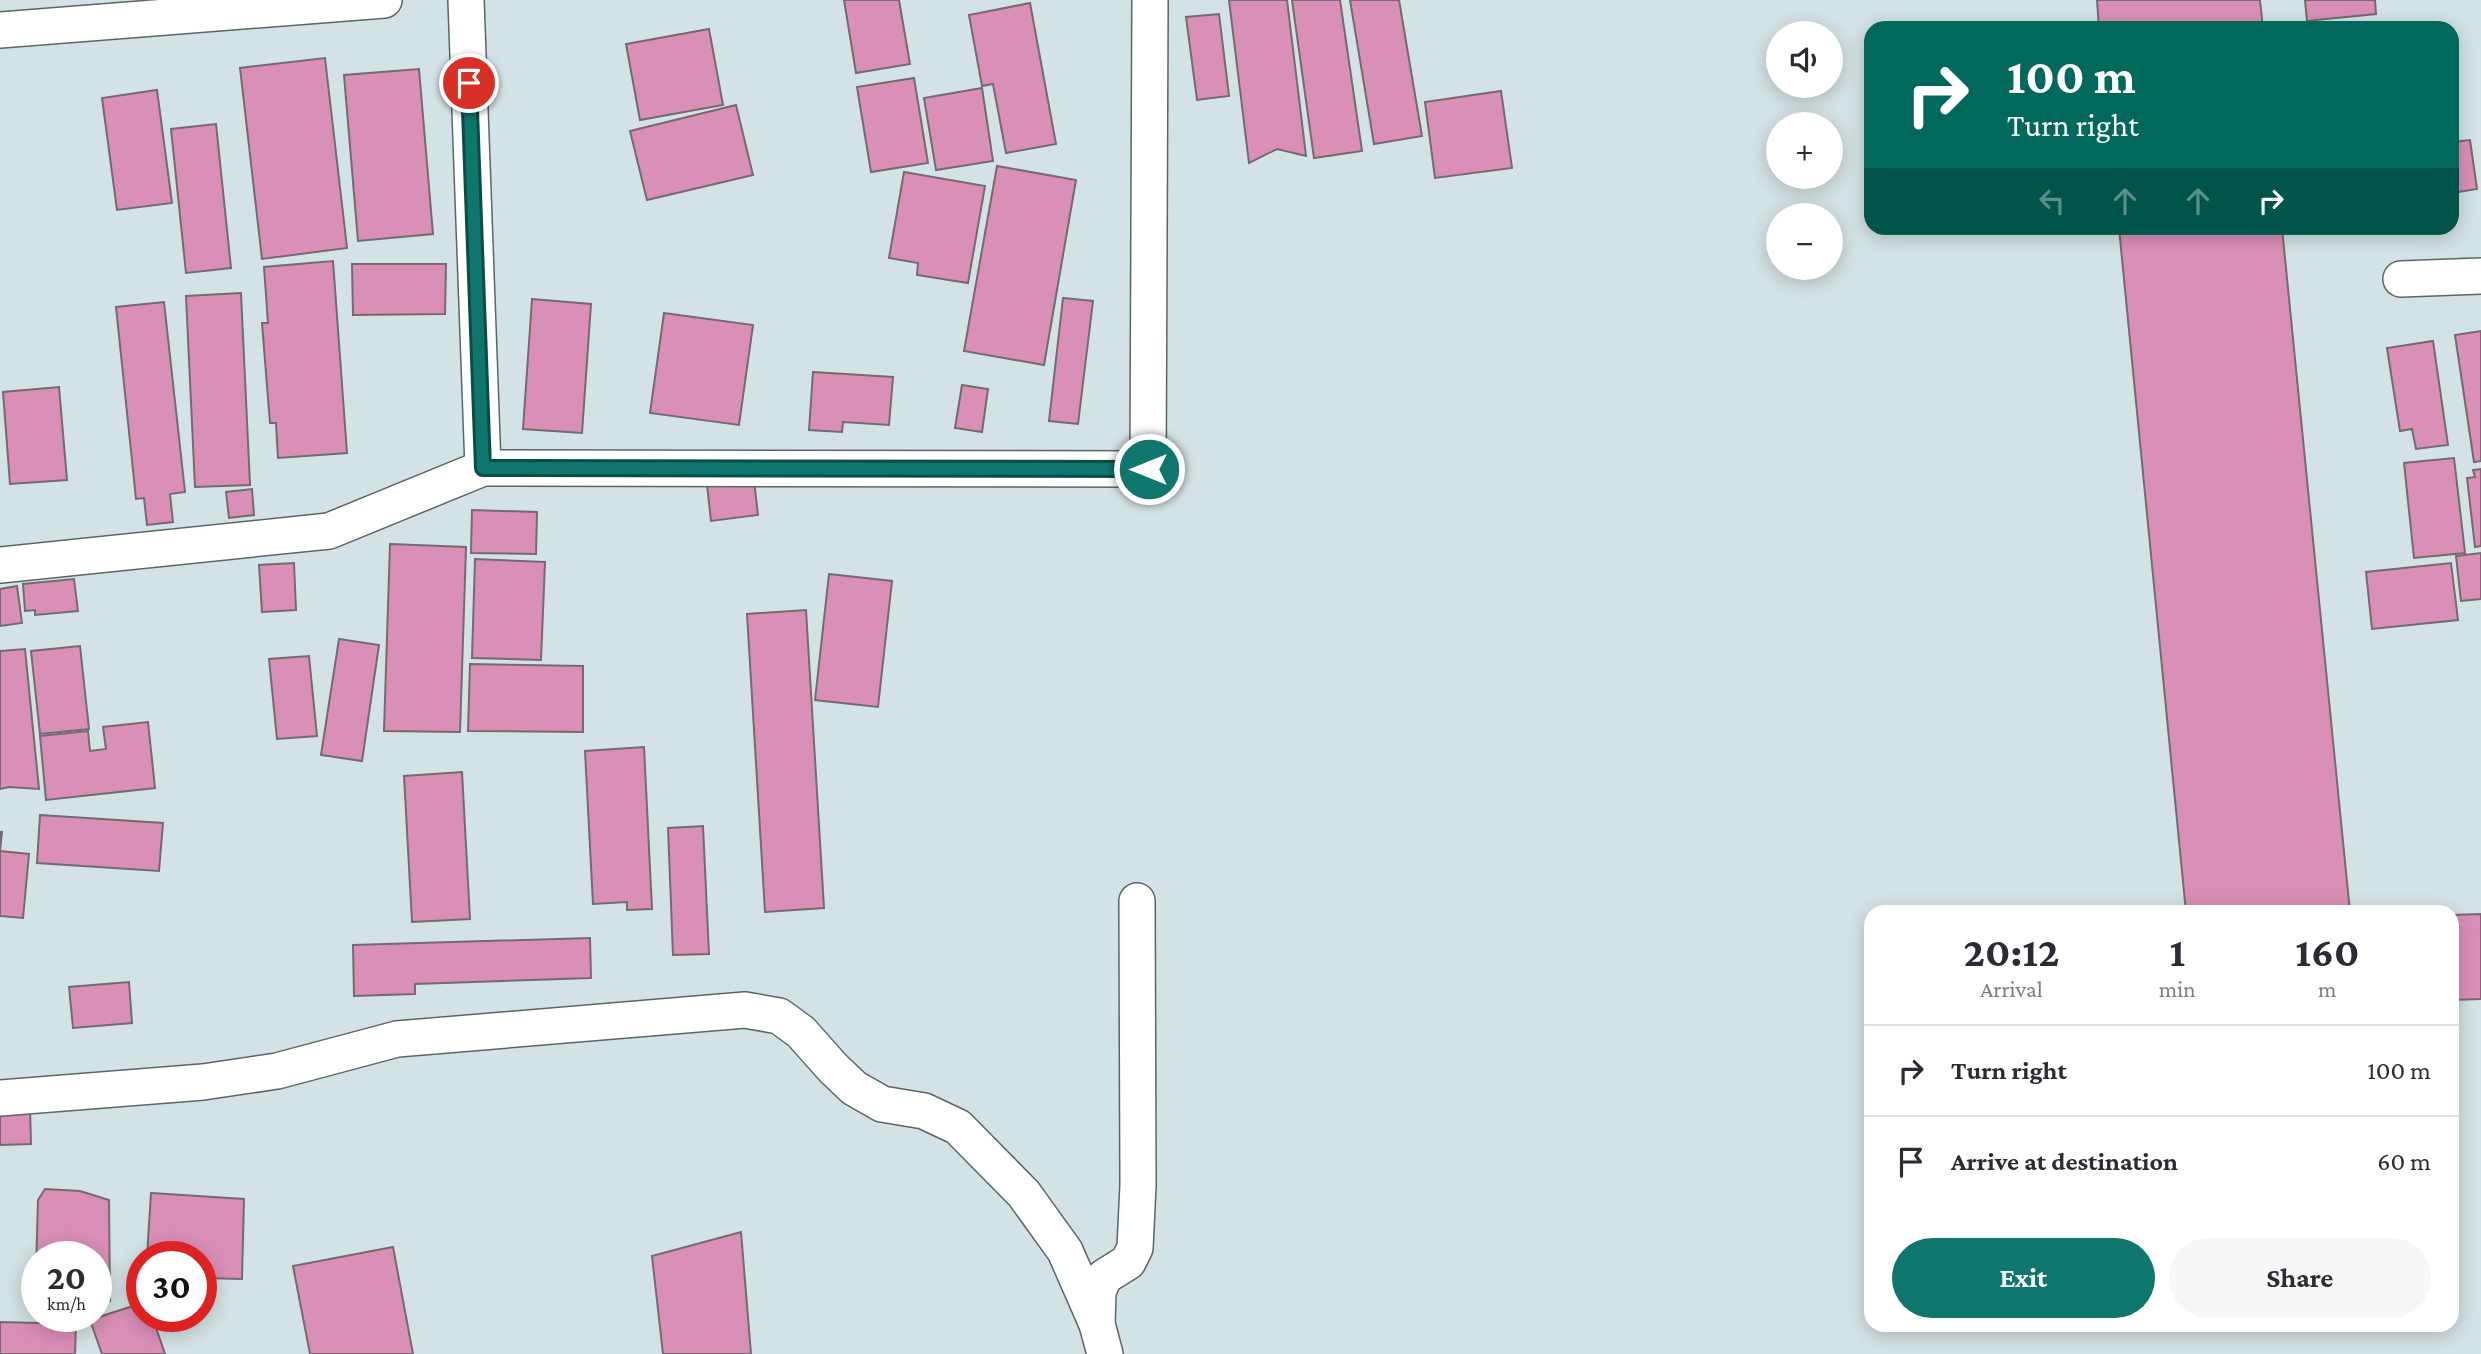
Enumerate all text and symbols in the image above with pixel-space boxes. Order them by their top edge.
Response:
map controls [1766,21,1843,280]
button: sound [1766,21,1843,98]
icon: right [1892,49,1983,140]
text: 100 m [2007,49,2136,104]
pin [439,53,499,113]
icon: arrive [450,64,488,102]
text: Turn right [2007,107,2139,143]
button: + [1766,112,1843,189]
icon: left [2033,182,2071,220]
icon: ahead [2106,182,2144,220]
icon: ahead [2179,182,2217,220]
icon: right [2252,182,2290,220]
button: − [1766,203,1843,280]
position arrow [1112,432,1186,506]
text: 20:12 [1964,928,2059,975]
text: 1 [2169,928,2185,975]
text: 160 [2295,928,2359,975]
text: Arrival [1980,976,2043,1002]
text: min [2159,976,2196,1002]
text: m [2318,976,2337,1002]
icon: right [1892,1052,1930,1090]
text: Turn right [1951,1056,2067,1085]
text: 100 m [2367,1056,2431,1085]
icon: arrive [1892,1143,1930,1181]
text: Arrive at destination [1951,1147,2178,1176]
text: 60 m [2377,1147,2431,1176]
button: Exit [1892,1238,2155,1318]
button: Share [2169,1238,2431,1318]
speed limit sign: 30 [126,1241,217,1332]
text: 20 [47,1258,86,1297]
text: km/h [47,1294,86,1314]

